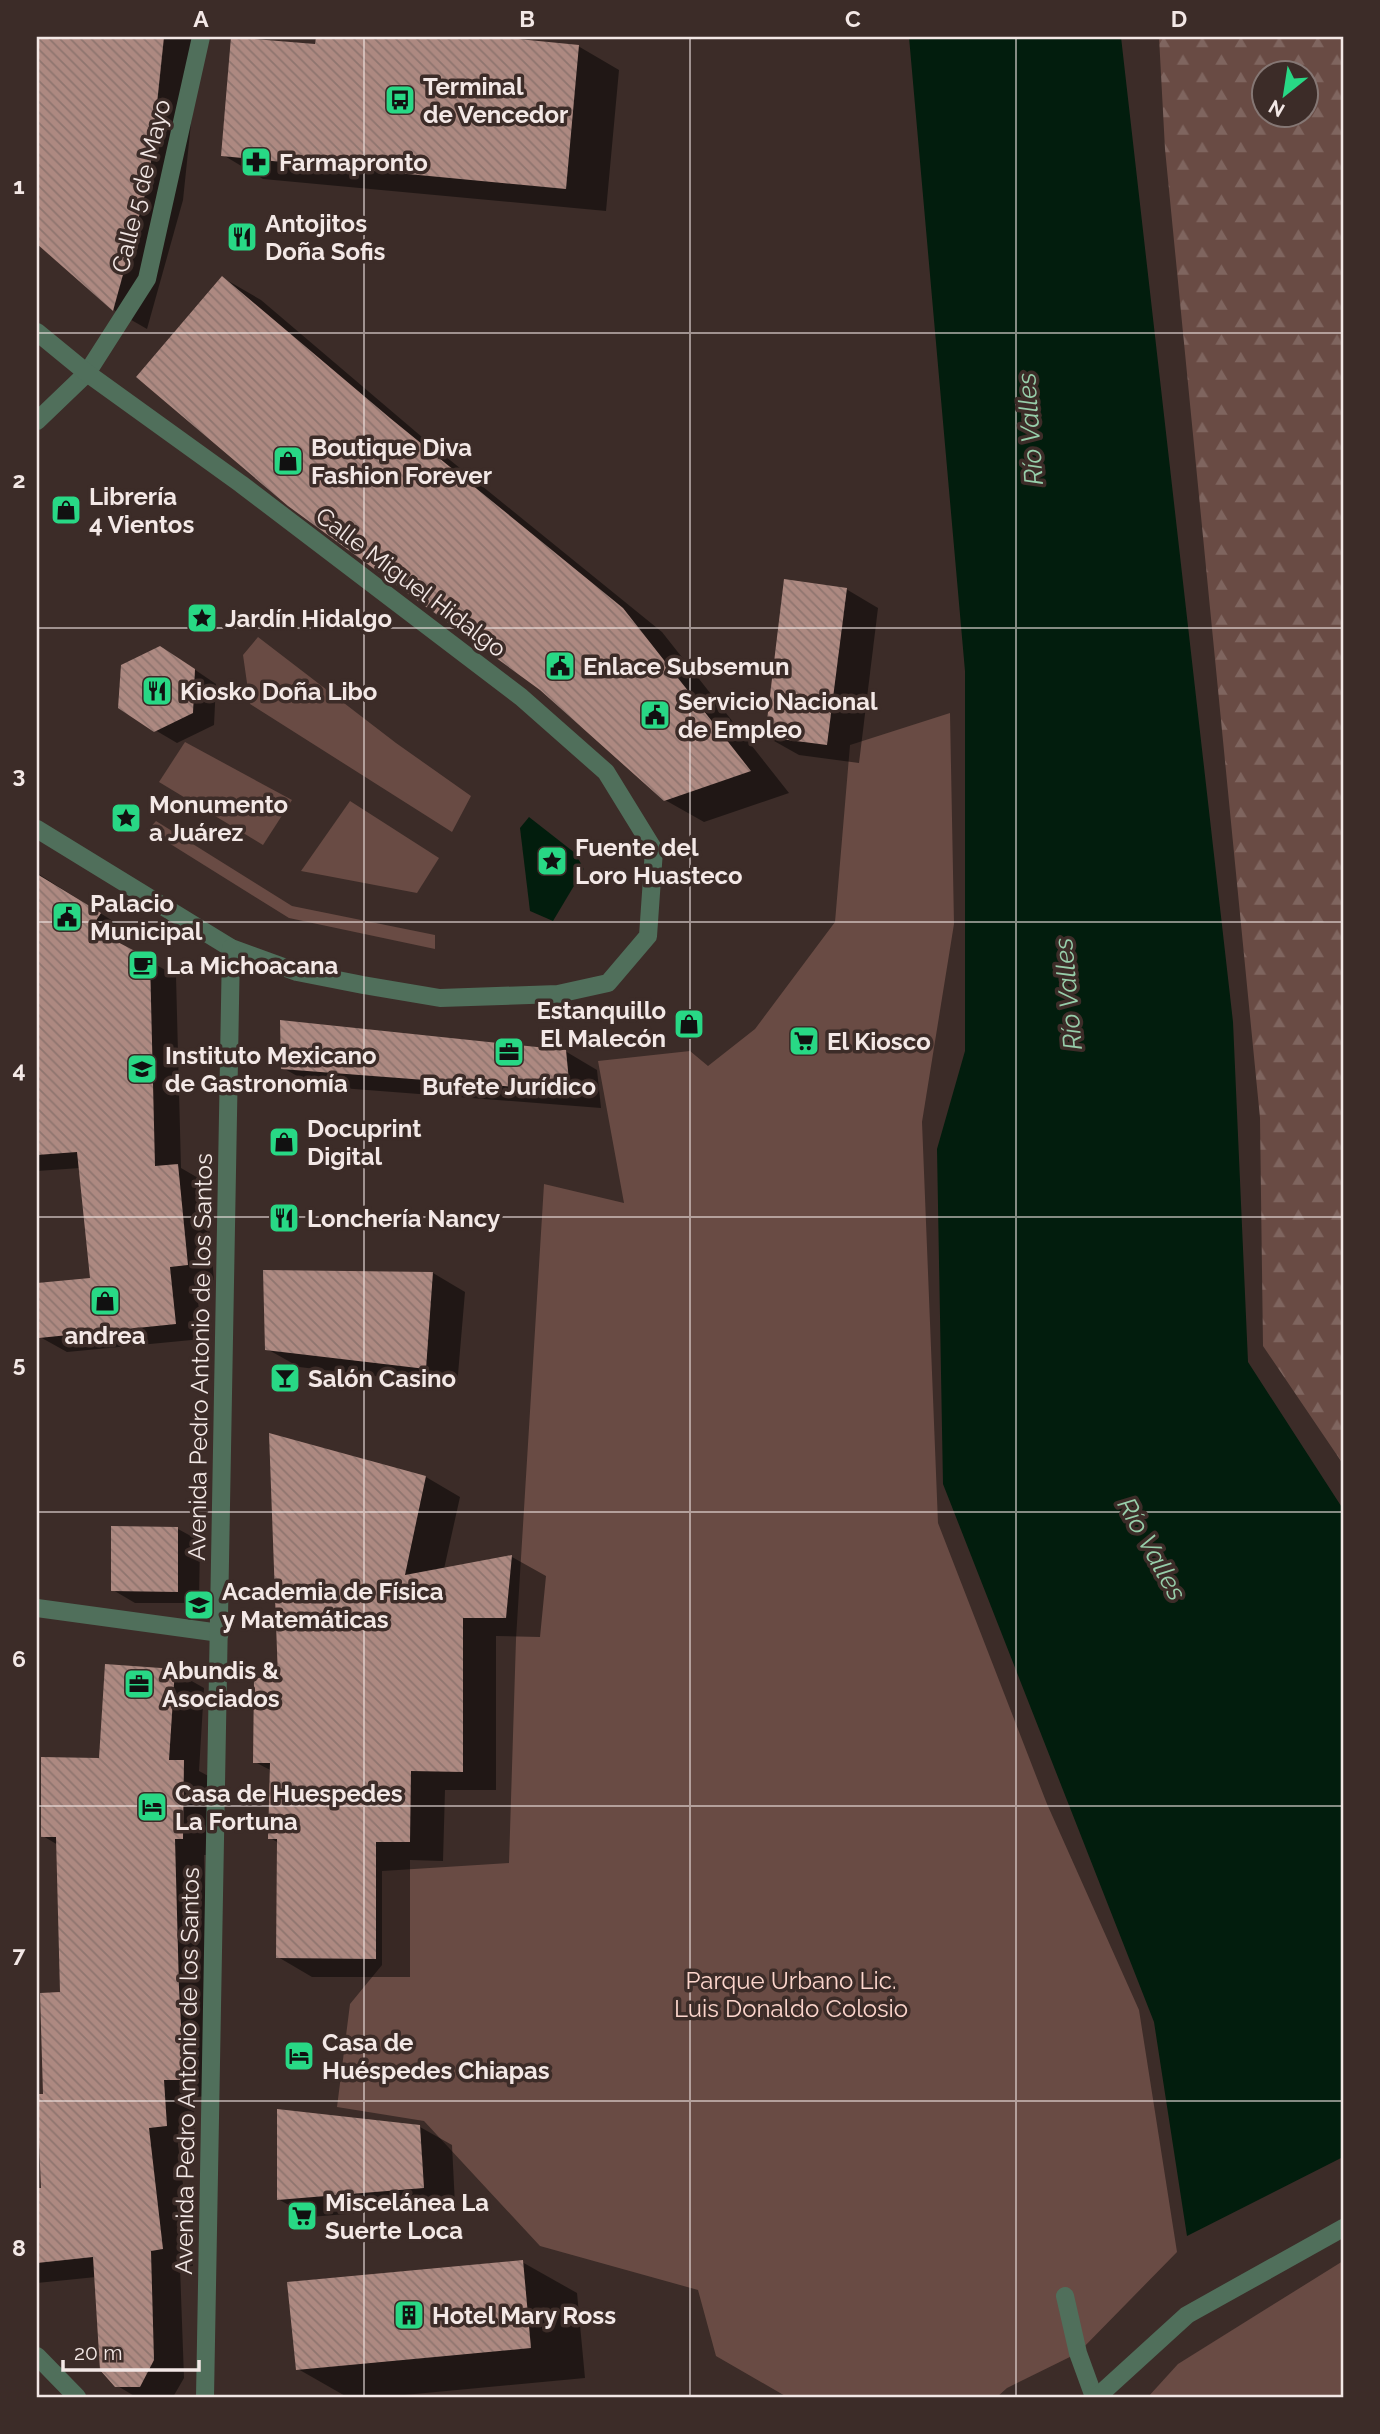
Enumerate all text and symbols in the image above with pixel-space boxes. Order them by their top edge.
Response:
text: A [193,5,209,32]
text: B [519,5,535,32]
text: C [845,5,861,32]
text: D [1171,5,1187,32]
north arrow [1250,60,1320,130]
place label: Terminal de Vencedor [423,72,568,129]
bus stop icon: Terminal de Vencedor [383,83,417,117]
street label: Calle 5 de Mayo [105,96,177,276]
text: N [1265,96,1288,122]
pharmacy icon: Farmapronto [239,145,273,179]
place label: Farmapronto [279,148,428,177]
text: 1 [13,172,25,199]
place label: Antojitos Doña Sofis [265,209,386,266]
restaurant icon: Antojitos Doña Sofis [225,220,259,254]
water label: Río Valles [1011,372,1049,486]
place label: Boutique Diva Fashion Forever [311,433,492,490]
shop icon: Boutique Diva Fashion Forever [271,444,305,478]
text: 2 [13,466,25,493]
place label: Librería 4 Vientos [89,482,194,539]
shop icon: Librería 4 Vientos [49,493,83,527]
street label: Calle Miguel Hidalgo [310,501,512,663]
place icon: Jardín Hidalgo [185,601,219,635]
place label: Jardín Hidalgo [225,604,392,633]
public building icon: Enlace Subsemun [543,649,577,683]
place label: Enlace Subsemun [583,652,789,681]
restaurant icon: Kiosko Doña Libo [140,674,174,708]
place label: Kiosko Doña Libo [180,677,377,706]
place label: Servicio Nacional de Empleo [678,687,878,744]
public building icon: Servicio Nacional de Empleo [638,698,672,732]
text: 3 [13,761,25,788]
place label: Monumento a Juárez [149,790,288,847]
place icon: Monumento a Juárez [109,801,143,835]
place label: Fuente del Loro Huasteco [575,833,743,890]
place icon: Fuente del Loro Huasteco [535,844,569,878]
place label: Palacio Municipal [90,889,203,946]
public building icon: Palacio Municipal [50,900,84,934]
water label: Río Valles [1048,937,1088,1051]
cafe icon: La Michoacana [126,948,160,982]
place label: La Michoacana [166,951,339,980]
place label: Estanquillo El Malecón [536,996,666,1053]
shop icon: Estanquillo El Malecón [672,1007,706,1041]
supermarket icon: El Kiosco [787,1024,821,1058]
place label: El Kiosco [827,1027,931,1056]
office icon: Bufete Jurídico [492,1035,526,1069]
place label: Instituto Mexicano de Gastronomía [165,1041,377,1098]
school or university icon: Instituto Mexicano de Gastronomía [125,1052,159,1086]
text: 4 [12,1056,26,1083]
place label: Bufete Jurídico [422,1072,596,1101]
place label: Docuprint Digital [307,1114,421,1171]
shop icon: Docuprint Digital [267,1125,301,1159]
street label: Avenida Pedro Antonio de los Santos [182,1153,218,1561]
restaurant icon: Lonchería Nancy [267,1201,301,1235]
place label: Lonchería Nancy [307,1204,500,1233]
shop icon: andrea [88,1284,122,1318]
place label: andrea [64,1321,146,1350]
text: 5 [13,1350,26,1377]
bar icon: Salón Casino [268,1361,302,1395]
place label: Salón Casino [308,1364,456,1393]
water label: Río Valles [1112,1492,1192,1606]
place label: Academia de Física y Matemáticas [222,1577,444,1634]
school or university icon: Academia de Física y Matemáticas [182,1588,216,1622]
text: 6 [12,1645,26,1672]
place label: Abundis & Asociados [162,1656,280,1713]
office icon: Abundis & Asociados [122,1667,156,1701]
place label: Casa de Huespedes La Fortuna [175,1779,403,1836]
hotel icon: Casa de Huespedes La Fortuna [135,1790,169,1824]
street label: Avenida Pedro Antonio de los Santos [169,1867,205,2275]
text: 7 [13,1940,26,1967]
park label: Parque Urbano Lic. Luis Donaldo Colosio [674,1966,908,2023]
place label: Casa de Huéspedes Chiapas [322,2028,550,2085]
hotel icon: Casa de Huéspedes Chiapas [282,2039,316,2073]
place label: Miscelánea La Suerte Loca [325,2188,489,2245]
supermarket icon: Miscelánea La Suerte Loca [285,2199,319,2233]
text: 8 [12,2234,26,2261]
building icon: Hotel Mary Ross [392,2298,426,2332]
place label: Hotel Mary Ross [432,2301,616,2330]
scale bar [63,2329,200,2373]
text: 20 m [74,2340,122,2365]

